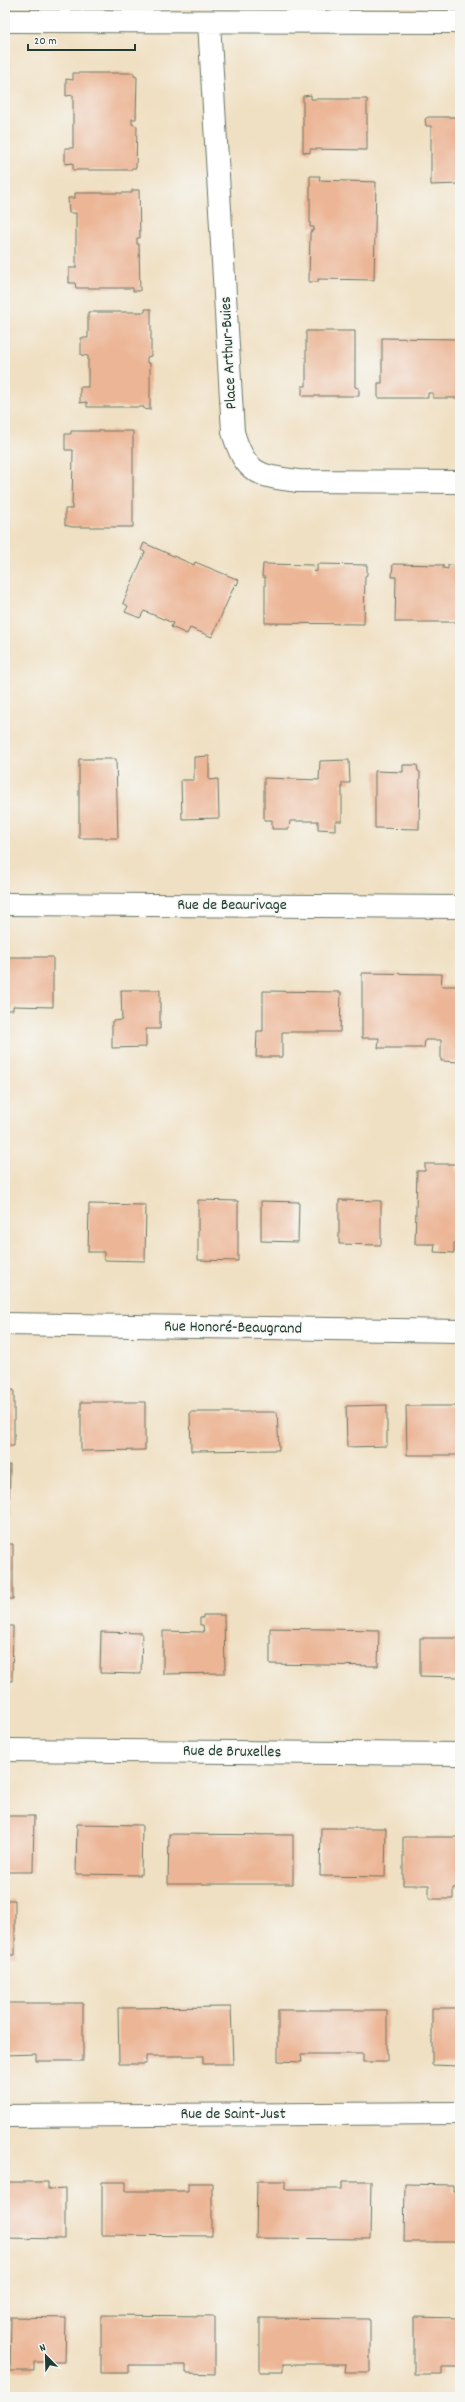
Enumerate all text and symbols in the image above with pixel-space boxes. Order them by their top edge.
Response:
scale bar [28,26,135,52]
text: 20 m [34,33,57,50]
street label: Place Arthur-Buies [215,296,243,410]
street label: Rue de Beaurivage [177,894,287,917]
street label: Rue Honoré-Beaugrand [164,1315,302,1341]
street label: Rue de Bruxelles [183,1740,282,1764]
street label: Rue de Saint-Just [180,2103,286,2126]
north arrow [26,2336,66,2376]
text: N [37,2340,49,2357]

